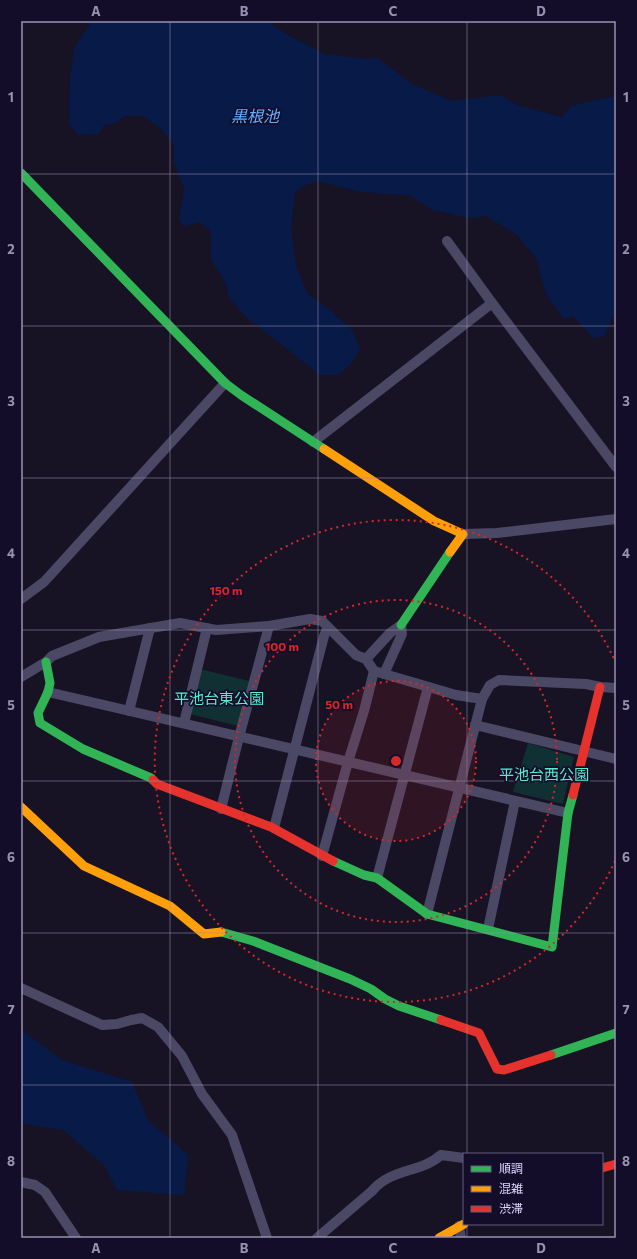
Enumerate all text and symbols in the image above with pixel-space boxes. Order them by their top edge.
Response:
text: A [91,3,101,19]
text: B [240,3,249,19]
text: C [389,3,398,19]
text: D [536,3,546,19]
text: 1 [8,89,14,105]
text: 1 [623,89,629,105]
water label: 黒根池 [231,106,281,125]
text: 2 [7,241,15,257]
text: 2 [622,241,630,257]
text: 3 [7,393,15,409]
text: 3 [622,393,630,409]
text: 4 [7,545,15,561]
text: 4 [622,545,630,561]
text: 150 m [209,583,243,597]
text: 100 m [265,639,299,653]
park label: 平池台東公園 [174,689,264,707]
text: 5 [7,697,15,713]
text: 50 m [325,697,353,711]
text: 5 [622,697,630,713]
centre of rings [389,754,403,768]
park label: 平池台西公園 [499,765,589,783]
text: 6 [7,849,15,865]
text: 6 [622,849,630,865]
text: 7 [7,1001,15,1017]
text: 7 [622,1001,630,1017]
text: 8 [7,1153,15,1169]
legend [463,1153,603,1225]
text: 8 [622,1153,630,1169]
text: 順調 [499,1161,523,1175]
text: 混雑 [499,1181,523,1195]
text: 渋滞 [499,1201,523,1215]
text: A [91,1240,101,1256]
text: B [240,1240,249,1256]
text: C [389,1240,398,1256]
text: D [536,1240,546,1256]

